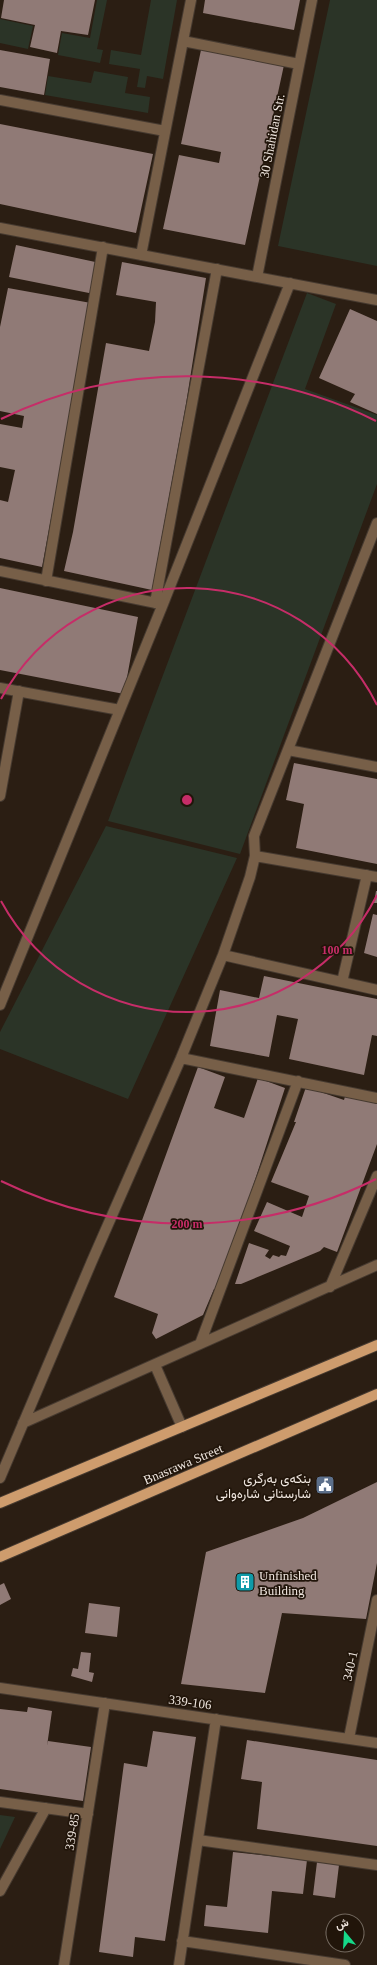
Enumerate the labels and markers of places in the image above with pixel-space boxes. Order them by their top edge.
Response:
centre of rings [180,793,194,807]
place label: بنكەی بەرگری شارستانی شارەوانی [216,1471,311,1502]
public building icon: بنكەی بەرگری شارستانی شارەوانی [314,1474,336,1496]
place label: Unfinished Building [259,1568,317,1598]
building icon: Unfinished Building [234,1571,256,1593]

